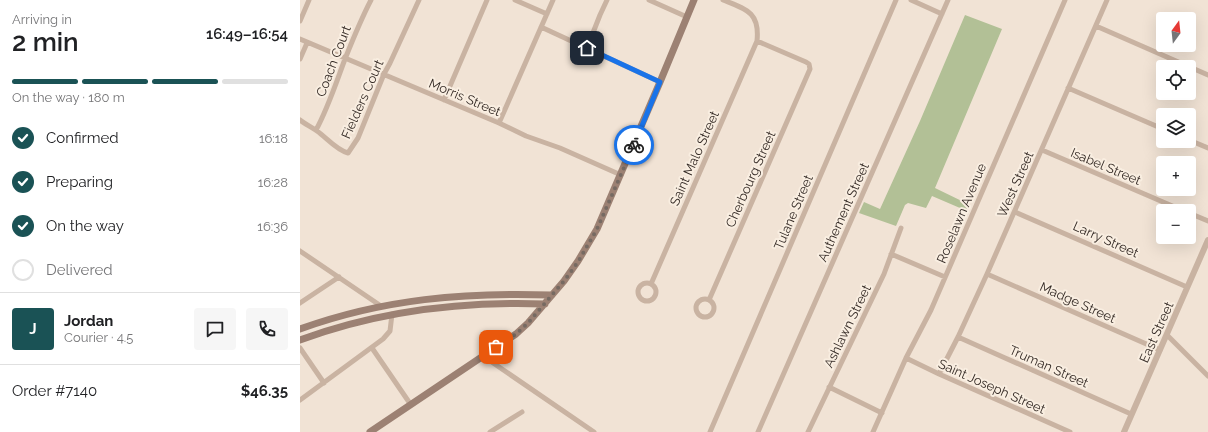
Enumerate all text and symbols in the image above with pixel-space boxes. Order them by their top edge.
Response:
text: Arriving in [12,12,72,27]
north arrow [1156,12,1196,52]
map controls [1156,12,1196,244]
street label: Coach Court [313,23,354,99]
text: 16:49–16:54 [206,25,288,43]
text: 2 min [12,27,79,57]
pin [570,31,604,65]
icon: home [576,37,598,59]
street label: Fielders Court [338,57,387,141]
button: locate [1156,60,1196,100]
street label: Morris Street [427,76,504,120]
text: On the way · 180 m [12,90,125,105]
street label: Saint Malo Street [667,108,722,208]
button: layers [1156,108,1196,148]
courier [614,125,654,165]
icon: check [12,127,34,149]
street label: Cherbourg Street [722,128,779,230]
text: Confirmed [46,129,119,147]
text: 16:18 [259,131,288,146]
icon: bike [623,134,645,156]
street label: Isabel Street [1068,145,1144,188]
street label: West Street [994,148,1037,219]
button: + [1156,156,1196,196]
street label: Authement Street [815,160,872,264]
street label: Roselawn Avenue [934,161,989,265]
icon: check [12,171,34,193]
street label: Tulane Street [771,172,816,252]
text: Preparing [46,173,113,191]
text: 16:28 [258,175,288,190]
button: − [1156,204,1196,244]
icon: check [12,215,34,237]
text: On the way [46,217,124,235]
street label: Larry Street [1071,218,1141,261]
text: 16:36 [257,219,288,234]
text: Delivered [46,261,113,279]
street label: Madge Street [1038,279,1119,326]
street label: Ashlawn Street [821,282,874,370]
street label: East Street [1136,299,1177,365]
button: chat [194,308,236,350]
button: phone [246,308,288,350]
text: Jordan [64,312,113,330]
text: J [29,320,37,338]
text: Courier · 4.5 [64,330,133,345]
pin [479,330,513,364]
icon: bag [485,336,507,358]
street label: Truman Street [1007,342,1091,391]
street label: Saint Joseph Street [936,356,1048,417]
text: Order #7140 [12,382,97,400]
text: $46.35 [241,382,288,400]

